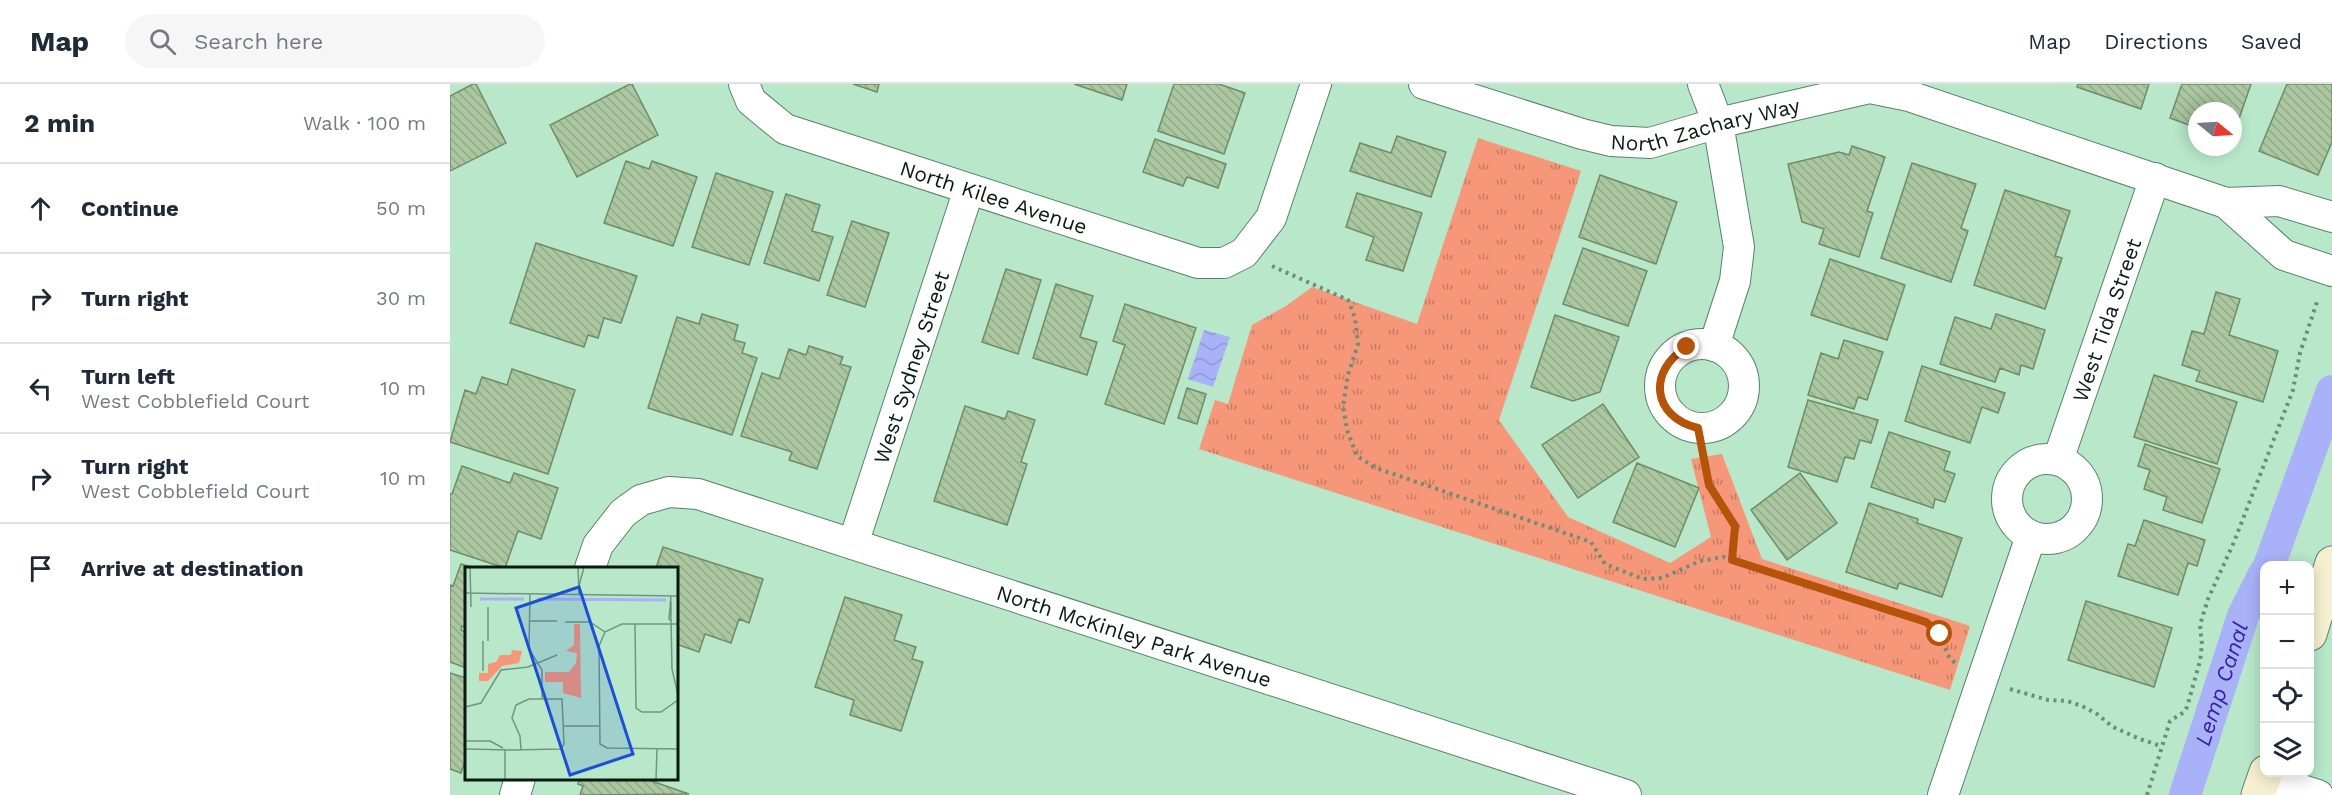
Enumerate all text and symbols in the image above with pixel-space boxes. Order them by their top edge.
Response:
search box [125,14,545,68]
text: Map [30,25,89,58]
icon: search [146,25,179,58]
text: Search here [194,29,323,54]
text: Map [2028,29,2071,54]
text: Directions [2104,29,2208,54]
text: Saved [2241,29,2302,54]
street label: North Zachary Way [1610,92,1802,156]
north arrow [2188,102,2242,156]
text: 2 min [24,108,95,138]
text: Walk · 100 m [303,111,426,135]
street label: North Kilee Avenue [897,155,1091,239]
icon: ahead [24,192,57,225]
text: Continue [81,196,179,221]
text: 50 m [376,196,426,220]
street label: West Tida Street [2066,235,2146,405]
street label: West Sydney Street [868,268,954,467]
icon: right [24,282,57,315]
text: Turn right [81,286,188,311]
text: 30 m [376,286,426,310]
route end [1673,333,1699,359]
text: Turn left [81,364,175,389]
icon: left [24,372,57,405]
text: 10 m [380,376,426,400]
text: West Cobblefield Court [81,389,309,413]
text: Turn right [81,454,188,479]
icon: right [24,462,57,495]
text: 10 m [380,466,426,490]
text: West Cobblefield Court [81,479,309,503]
icon: arrive [24,552,57,585]
text: Arrive at destination [81,556,304,581]
map controls [2260,561,2314,777]
button: + [2260,561,2314,615]
inset map [465,567,678,780]
street label: North McKinley Park Avenue [994,579,1275,692]
button: − [2260,615,2314,669]
water label: Lemp Canal [2189,619,2253,749]
route start [1926,620,1952,646]
button: locate [2260,669,2314,723]
button: layers [2260,723,2314,777]

